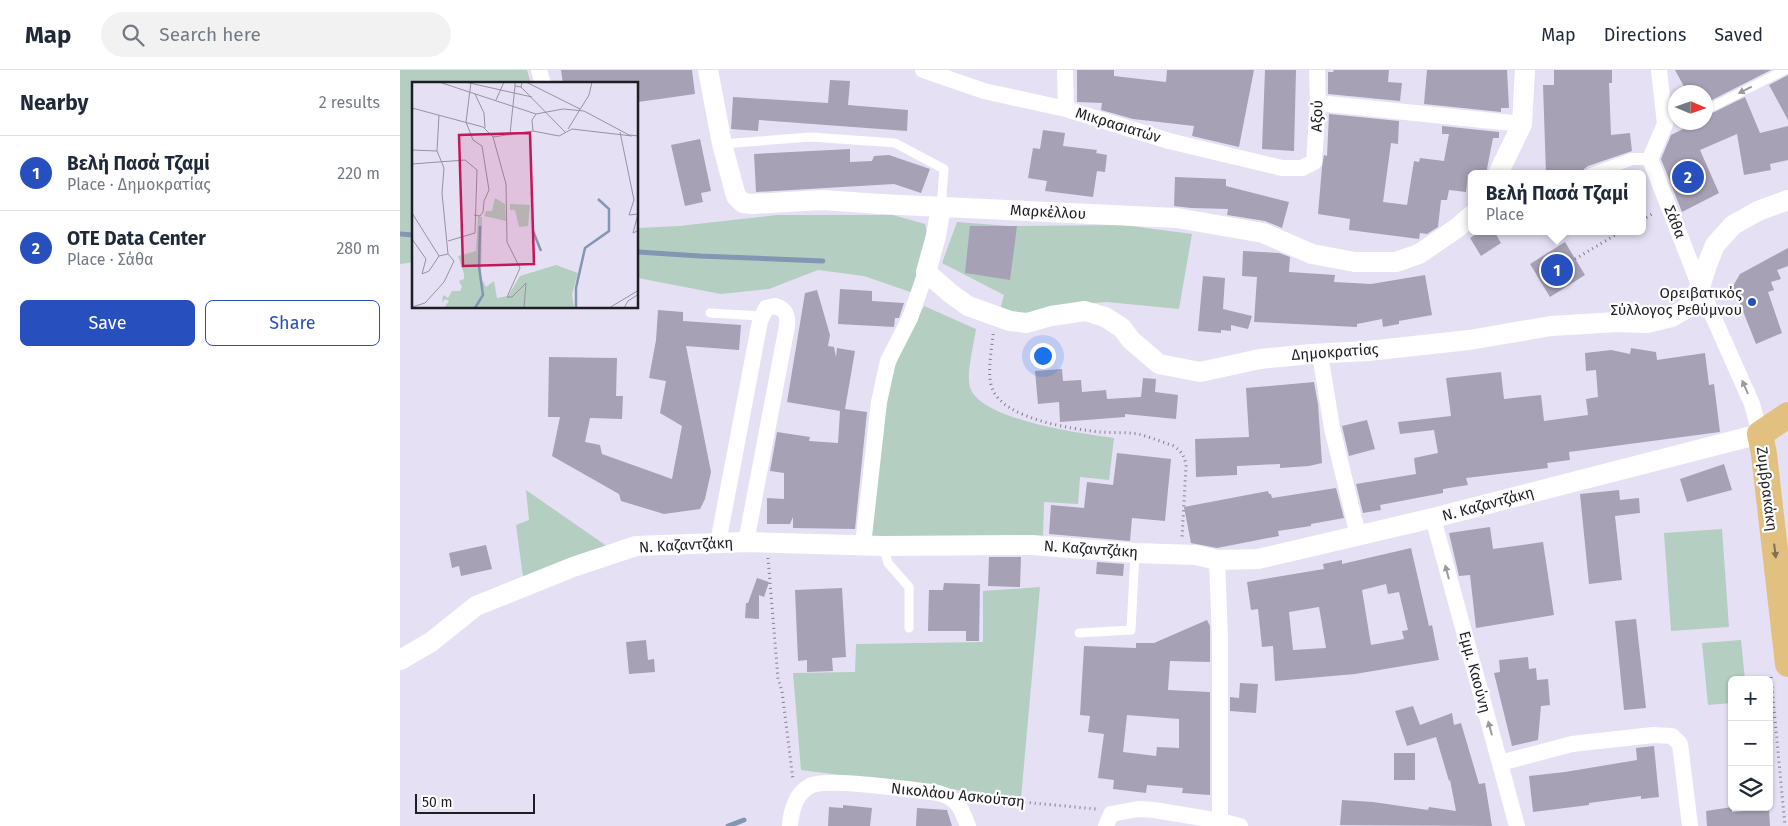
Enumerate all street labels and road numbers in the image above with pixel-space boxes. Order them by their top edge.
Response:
street label: Αξού [1307,100,1327,132]
street label: Μικρασιατών [1073,104,1164,147]
street label: Μαρκέλλου [1010,201,1086,223]
street label: Σάθα [1660,203,1690,241]
street label: Δημοκρατίας [1291,340,1379,364]
street label: Ζυμβρακάκη [1753,446,1781,532]
street label: Ν. Καζαντζάκη [1440,483,1536,525]
street label: Ν. Καζαντζάκη [638,534,734,556]
street label: Ν. Καζαντζάκη [1043,537,1139,561]
street label: Εμμ. Καούνη [1455,629,1495,715]
street label: Νικολάου Ασκούτση [890,779,1026,811]

